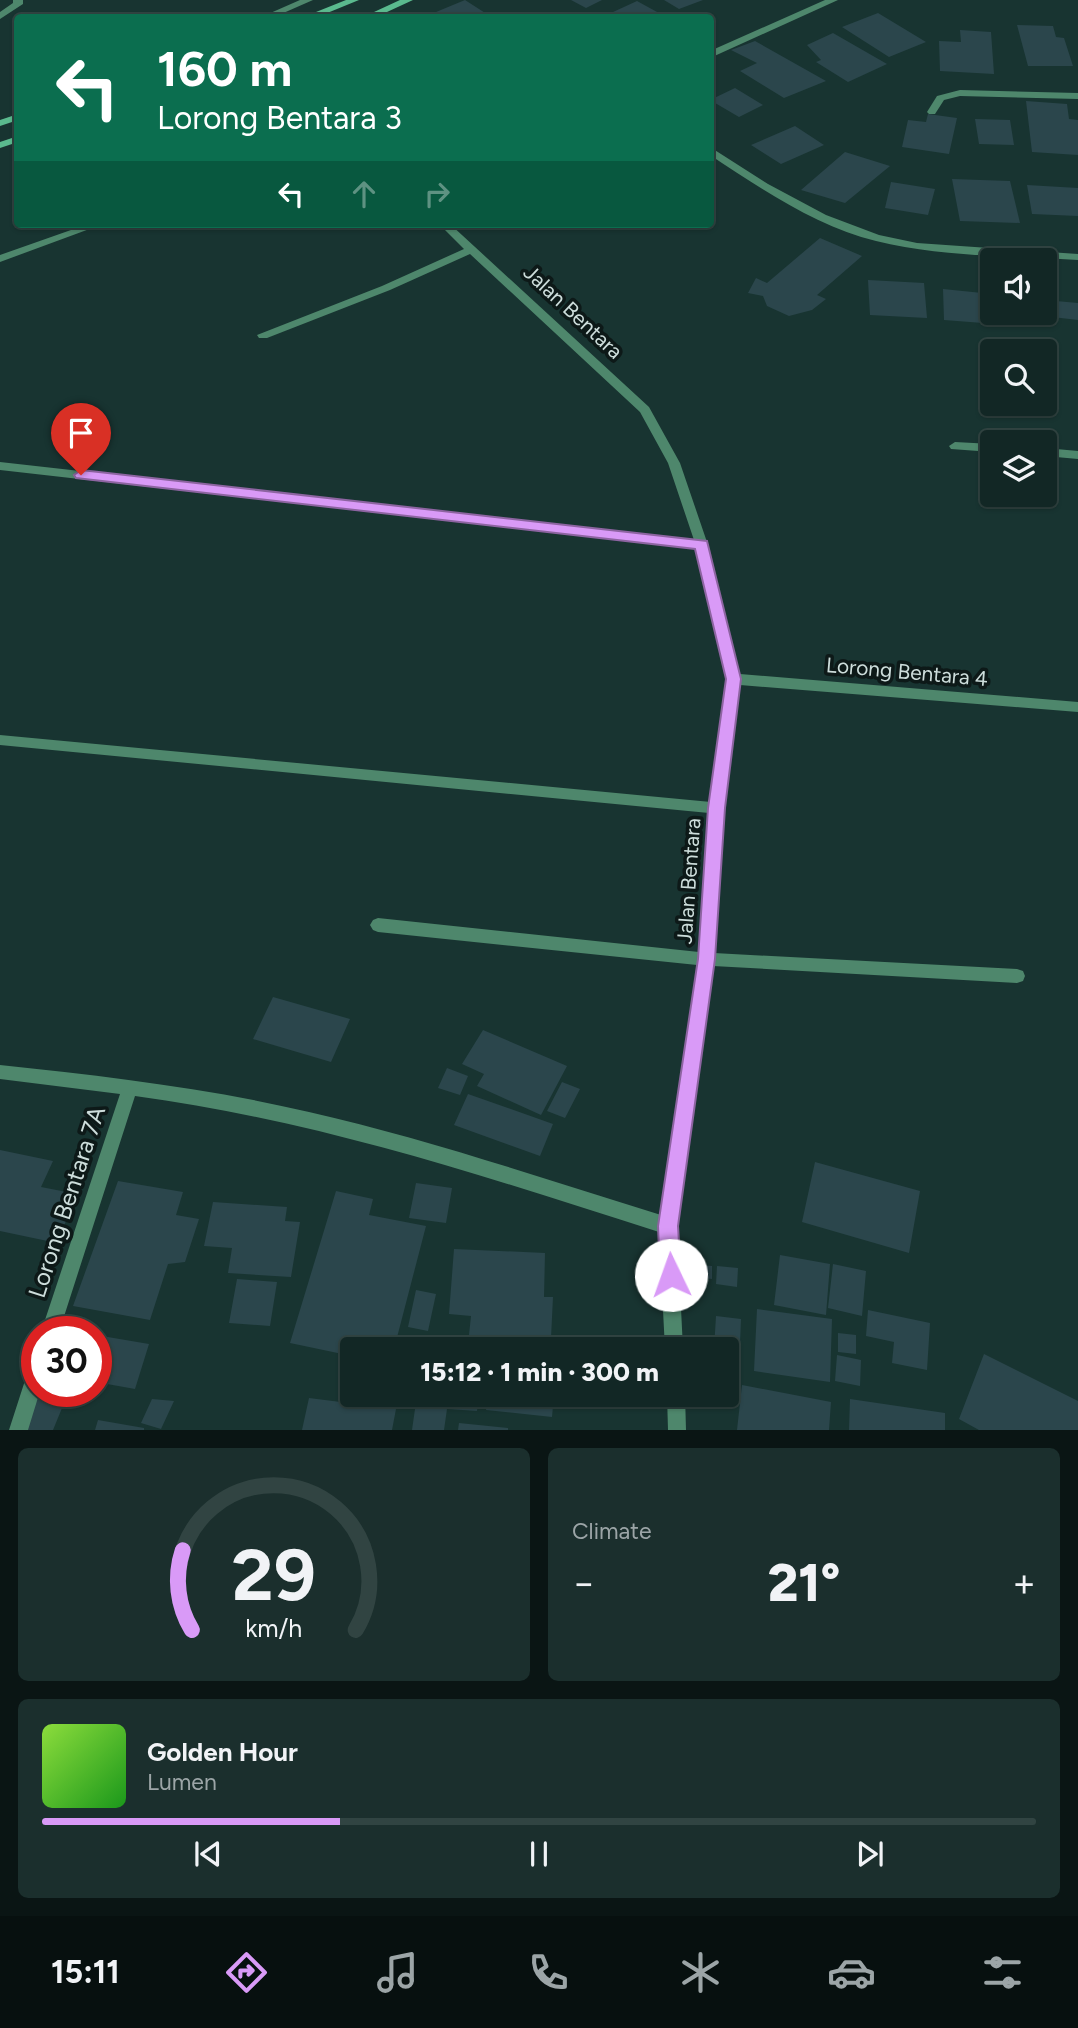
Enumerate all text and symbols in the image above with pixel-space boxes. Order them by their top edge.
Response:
text: 160 m [157,39,292,98]
icon: left [42,42,133,133]
text: Lorong Bentara 3 [157,99,402,137]
icon: left [272,175,310,213]
icon: ahead [345,175,383,213]
icon: right [418,175,456,213]
map controls [980,248,1057,507]
button: sound [980,248,1057,325]
street label: Jalan Bentara [519,259,628,364]
button: search [980,339,1057,416]
pin [51,403,111,475]
icon: arrive [62,414,100,452]
button: layers [980,430,1057,507]
street label: Lorong Bentara 4 [825,652,989,691]
street label: Jalan Bentara [672,817,705,945]
street label: Lorong Bentara 7A [22,1102,111,1301]
position arrow [634,1238,708,1312]
speed limit sign: 30 [21,1316,112,1407]
text: 15:12 · 1 min · 300 m [420,1356,659,1388]
text: Climate [572,1517,651,1545]
text: 29 [232,1532,316,1619]
text: 21° [768,1552,840,1614]
text: − [572,1560,596,1606]
text: + [1012,1560,1036,1606]
text: km/h [245,1613,303,1643]
text: Golden Hour [147,1736,298,1768]
text: Lumen [147,1768,217,1796]
icon: previous [189,1835,227,1873]
icon: pause [520,1835,558,1873]
icon: next [851,1835,889,1873]
icon: directions [222,1948,271,1997]
icon: music [373,1948,422,1997]
icon: phone [524,1948,573,1997]
icon: climate [676,1948,725,1997]
icon: car [827,1948,876,1997]
icon: filters [978,1948,1027,1997]
text: 15:11 [51,1953,120,1991]

